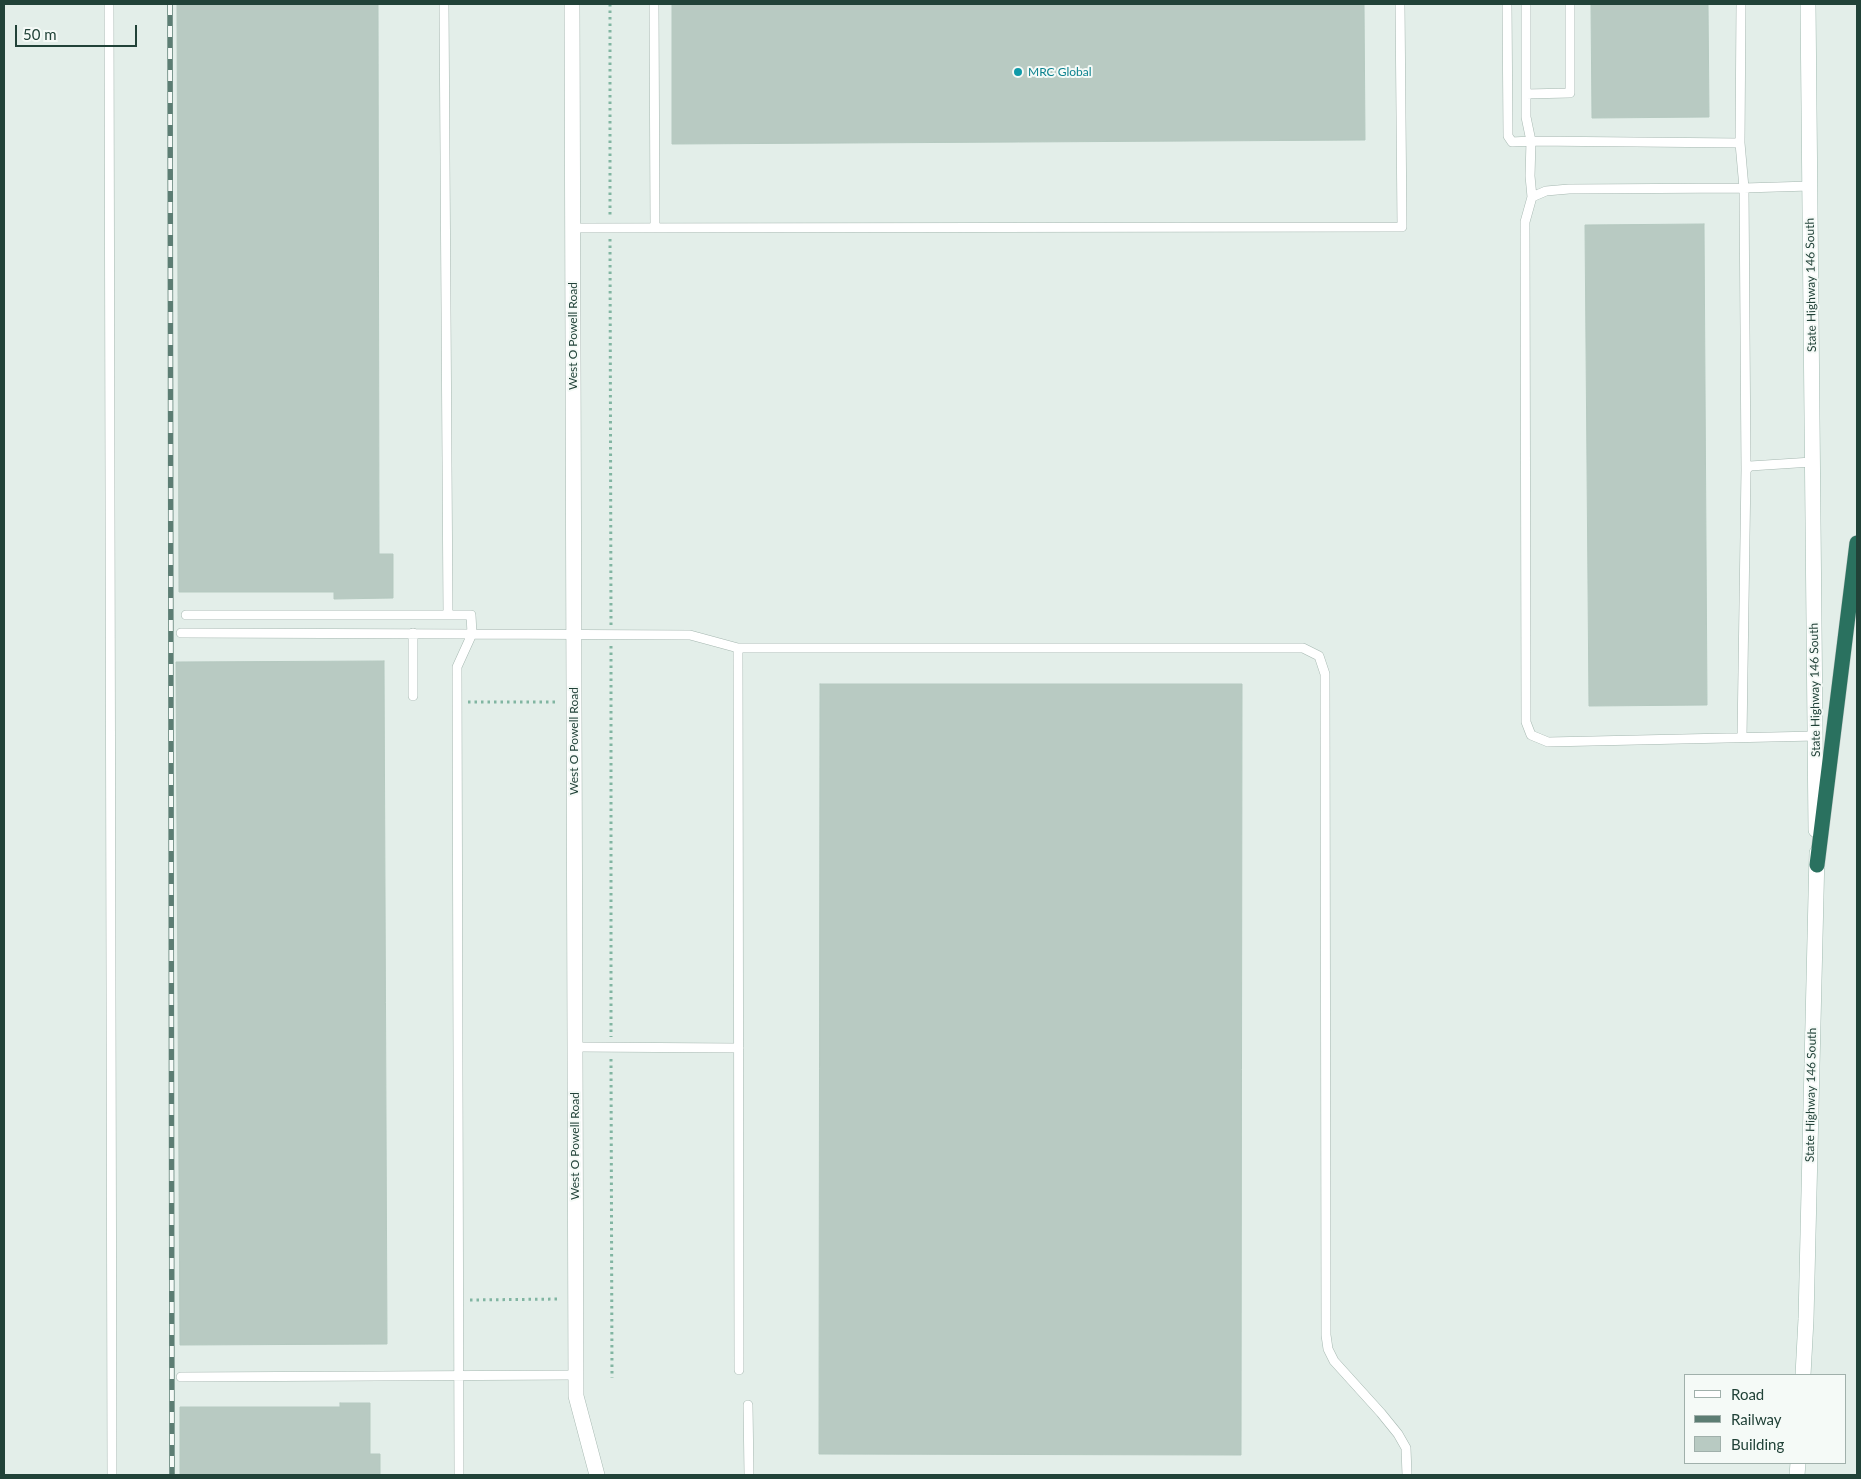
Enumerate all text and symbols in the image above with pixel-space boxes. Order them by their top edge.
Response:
scale bar [18,15,140,47]
text: 50 m [23,25,57,43]
place label: MRC Global [1028,65,1092,79]
marker: MRC Global [1012,66,1024,78]
street label: State Highway 146 South [1803,218,1819,352]
street label: West O Powell Road [566,282,580,390]
street label: State Highway 146 South [1807,623,1823,757]
street label: West O Powell Road [567,687,581,795]
street label: State Highway 146 South [1803,1028,1819,1162]
street label: West O Powell Road [568,1092,582,1200]
legend [1684,1374,1846,1464]
text: Road [1731,1385,1764,1403]
text: Railway [1731,1410,1782,1428]
text: Building [1731,1435,1784,1453]

